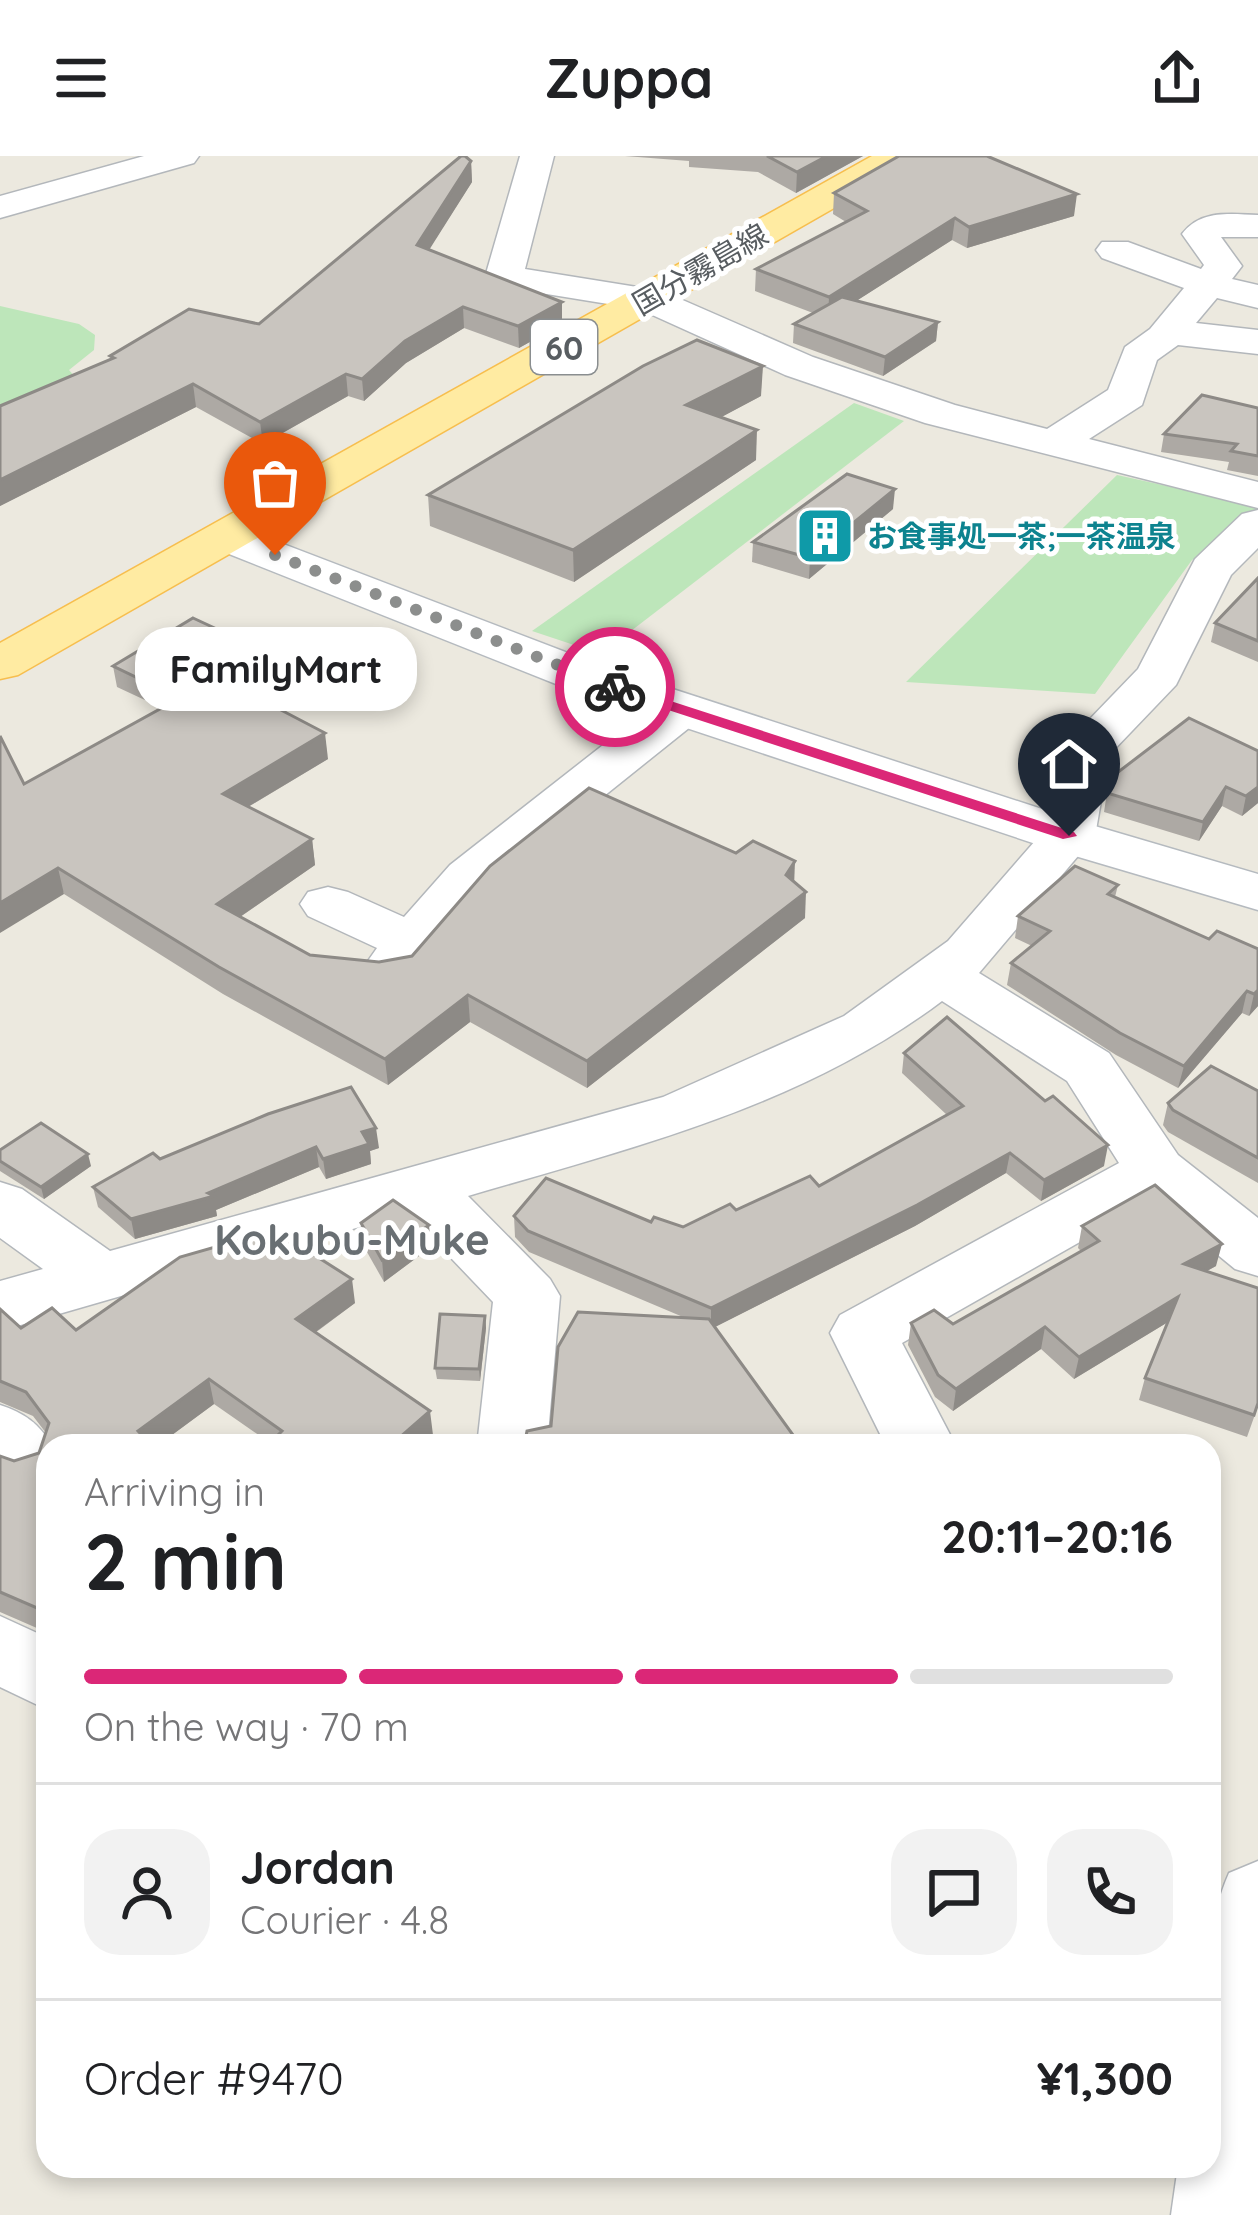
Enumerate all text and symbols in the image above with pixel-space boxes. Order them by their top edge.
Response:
text: Zuppa [545,44,713,112]
icon: menu [48,45,114,111]
icon: share [1144,45,1210,111]
street label: 国分霧島線 [626,215,774,323]
road number: 60 [531,320,597,374]
pin [224,432,326,555]
icon: bag [242,450,308,516]
building icon: お食事処一茶;一茶温泉 [794,505,856,567]
place label: お食事処一茶;一茶温泉 [867,517,1176,555]
callout: FamilyMart [134,627,416,711]
courier [555,627,675,747]
text: FamilyMart [170,644,382,693]
icon: bike [582,654,648,720]
pin [1018,713,1120,836]
icon: home [1036,731,1102,797]
district label: Kokubu-Muke [214,1213,490,1266]
text: Arriving in [84,1467,265,1516]
text: 20:11–20:16 [941,1508,1173,1564]
text: 2 min [84,1512,287,1610]
text: On the way · 70 m [84,1702,409,1751]
button: person [84,1829,210,1955]
button: chat [891,1829,1017,1955]
button: phone [1047,1829,1173,1955]
text: Jordan [240,1839,395,1895]
text: Courier · 4.8 [240,1895,449,1944]
text: Order #9470 [84,2050,344,2106]
text: ¥1,300 [1037,2050,1173,2106]

